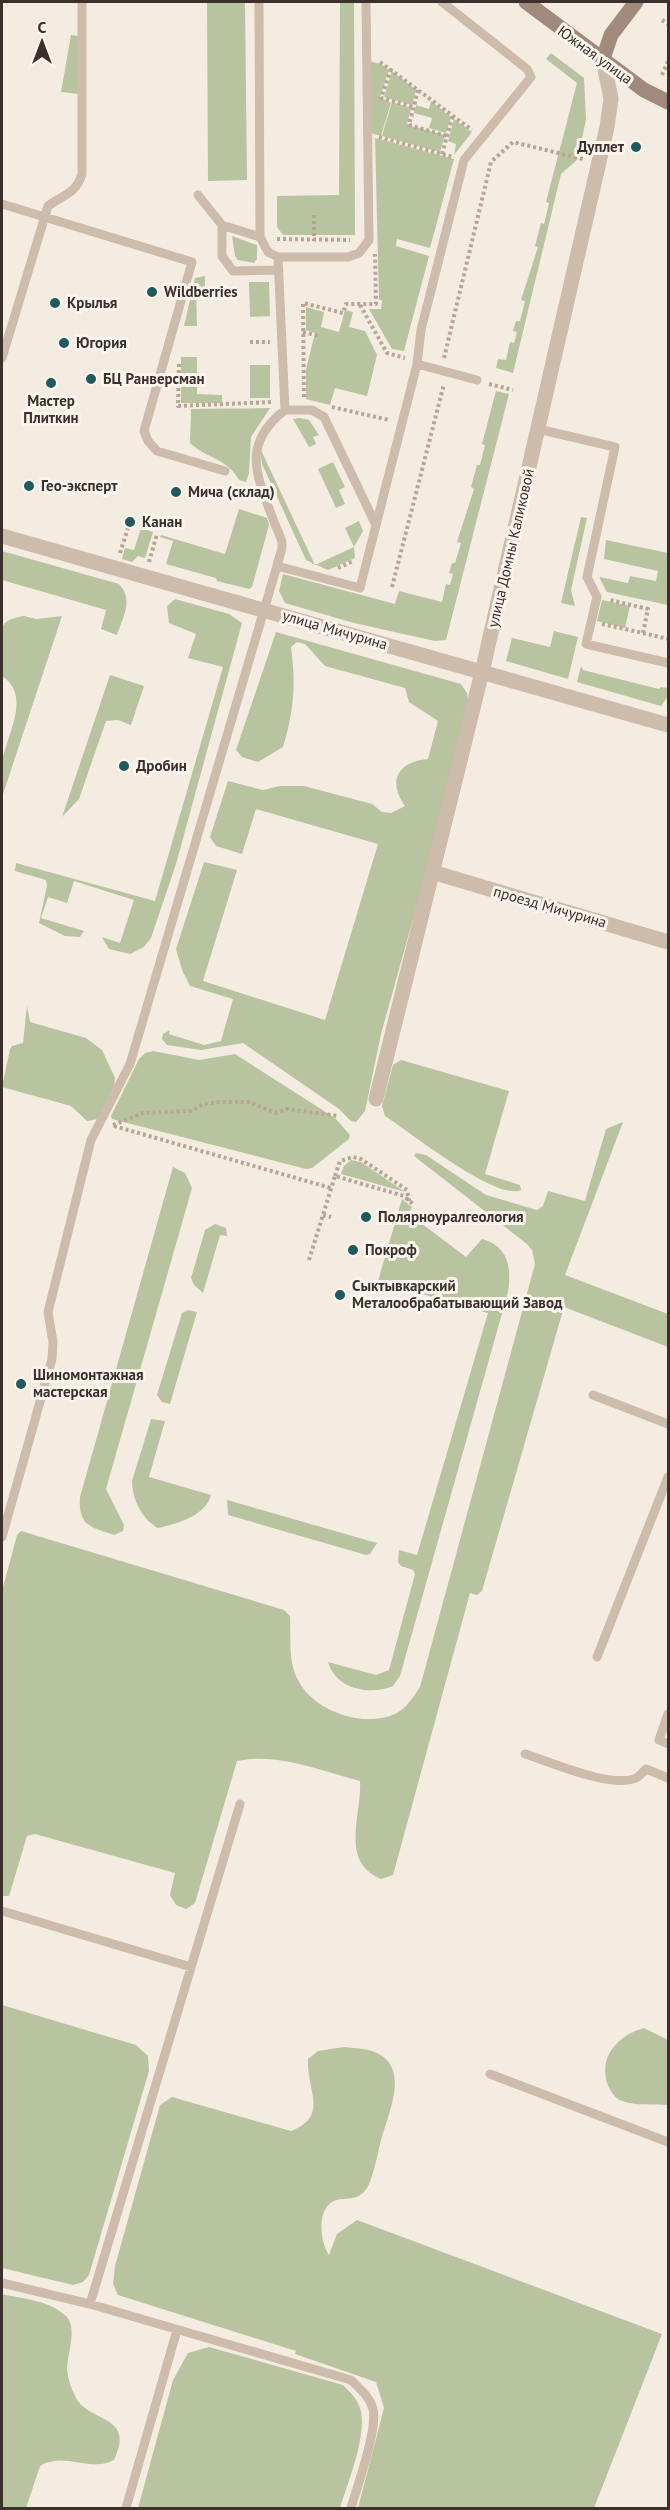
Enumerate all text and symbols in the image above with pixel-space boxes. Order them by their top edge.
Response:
north arrow [12,12,72,72]
text: С [38,17,47,37]
street label: Южная улица [554,21,637,88]
place label: Дуплет [577,137,625,156]
marker: Дуплет [629,140,643,154]
place label: Wildberries [164,282,238,301]
marker: Wildberries [145,285,159,299]
place label: Крылья [67,293,117,312]
marker: Крылья [48,296,62,310]
place label: Югория [76,333,127,352]
marker: Югория [57,336,71,350]
place label: БЦ Ранверсман [103,369,205,388]
marker: БЦ Ранверсман [84,372,98,386]
marker: Мастер Плиткин [44,376,58,390]
place label: Мастер Плиткин [23,391,79,427]
street label: улица Домны Каликовой [483,467,538,629]
place label: Гео-эксперт [41,476,118,495]
marker: Гео-эксперт [22,479,36,493]
place label: Мича (склад) [188,482,275,501]
marker: Мича (склад) [169,485,183,499]
place label: Канан [142,512,182,531]
marker: Канан [123,515,137,529]
street label: улица Мичурина [280,605,390,654]
place label: Дробин [136,756,187,775]
marker: Дробин [117,759,131,773]
street label: проезд Мичурина [491,881,609,932]
place label: Полярноуралгеология [378,1207,524,1226]
marker: Полярноуралгеология [359,1210,373,1224]
place label: Покроф [365,1240,417,1259]
marker: Покроф [346,1243,360,1257]
place label: Сыктывкарский Металообрабатывающий Завод [352,1276,563,1312]
marker: Сыктывкарский Металообрабатывающий Завод [333,1288,347,1302]
place label: Шиномонтажная мастерская [33,1365,143,1401]
marker: Шиномонтажная мастерская [14,1377,28,1391]

